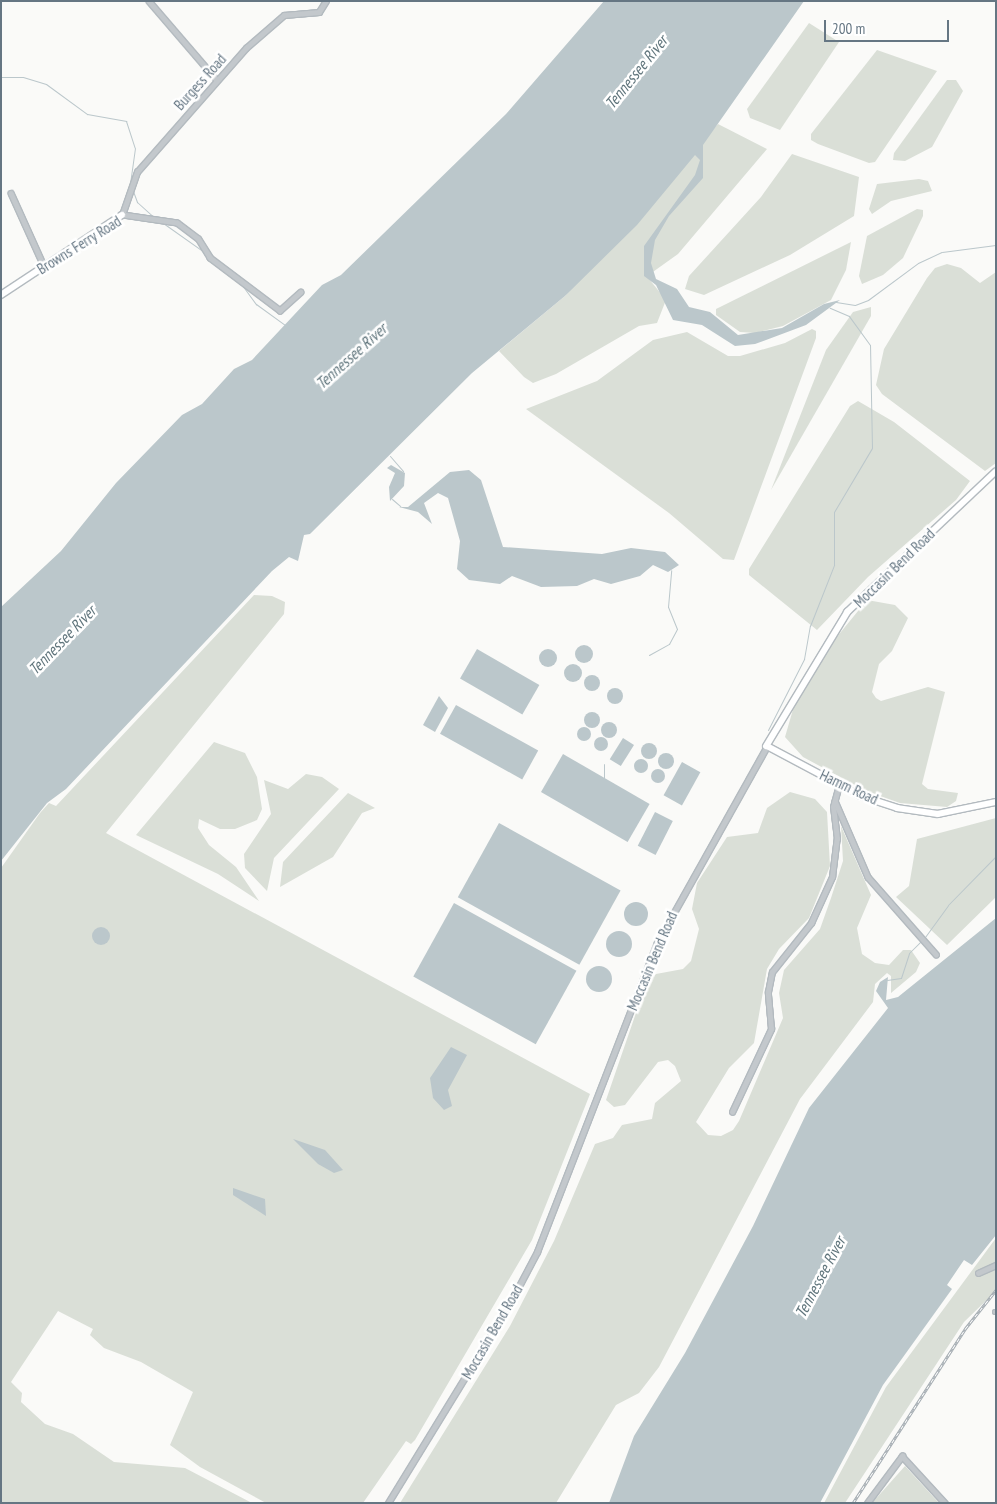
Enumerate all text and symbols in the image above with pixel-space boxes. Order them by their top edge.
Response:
scale bar [827,10,952,42]
text: 200 m [832,19,865,38]
water label: Tennessee River [601,32,671,112]
street label: Burgess Road [170,50,230,114]
street label: Browns Ferry Road [33,212,125,278]
water label: Tennessee River [312,319,390,393]
street label: Moccasin Bend Road [850,525,938,611]
water label: Tennessee River [24,602,100,678]
street label: Hamm Road [817,766,881,808]
street label: Moccasin Bend Road [623,909,681,1013]
water label: Tennessee River [791,1233,849,1321]
street label: Moccasin Bend Road [458,1282,526,1382]

